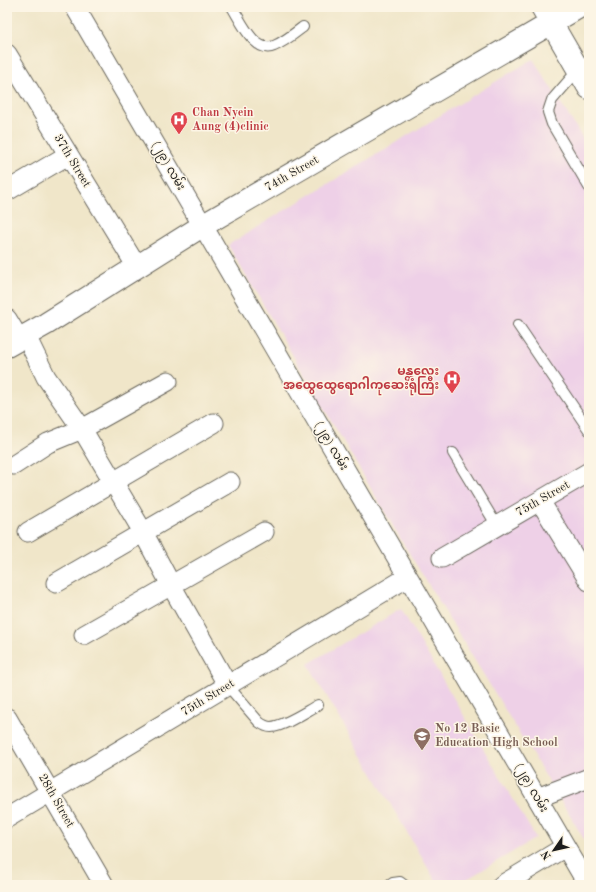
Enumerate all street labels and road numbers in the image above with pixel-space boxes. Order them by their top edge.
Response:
street label: 37th Street [51,132,93,190]
street label: (၂၉) လမ်း [147,137,190,194]
street label: 74th Street [263,154,321,194]
street label: (၂၉) လမ်း [310,417,353,474]
street label: 75th Street [514,478,572,519]
street label: 75th Street [179,677,237,719]
street label: (၂၉) လမ်း [510,759,553,816]
street label: 28th Street [36,772,76,830]

